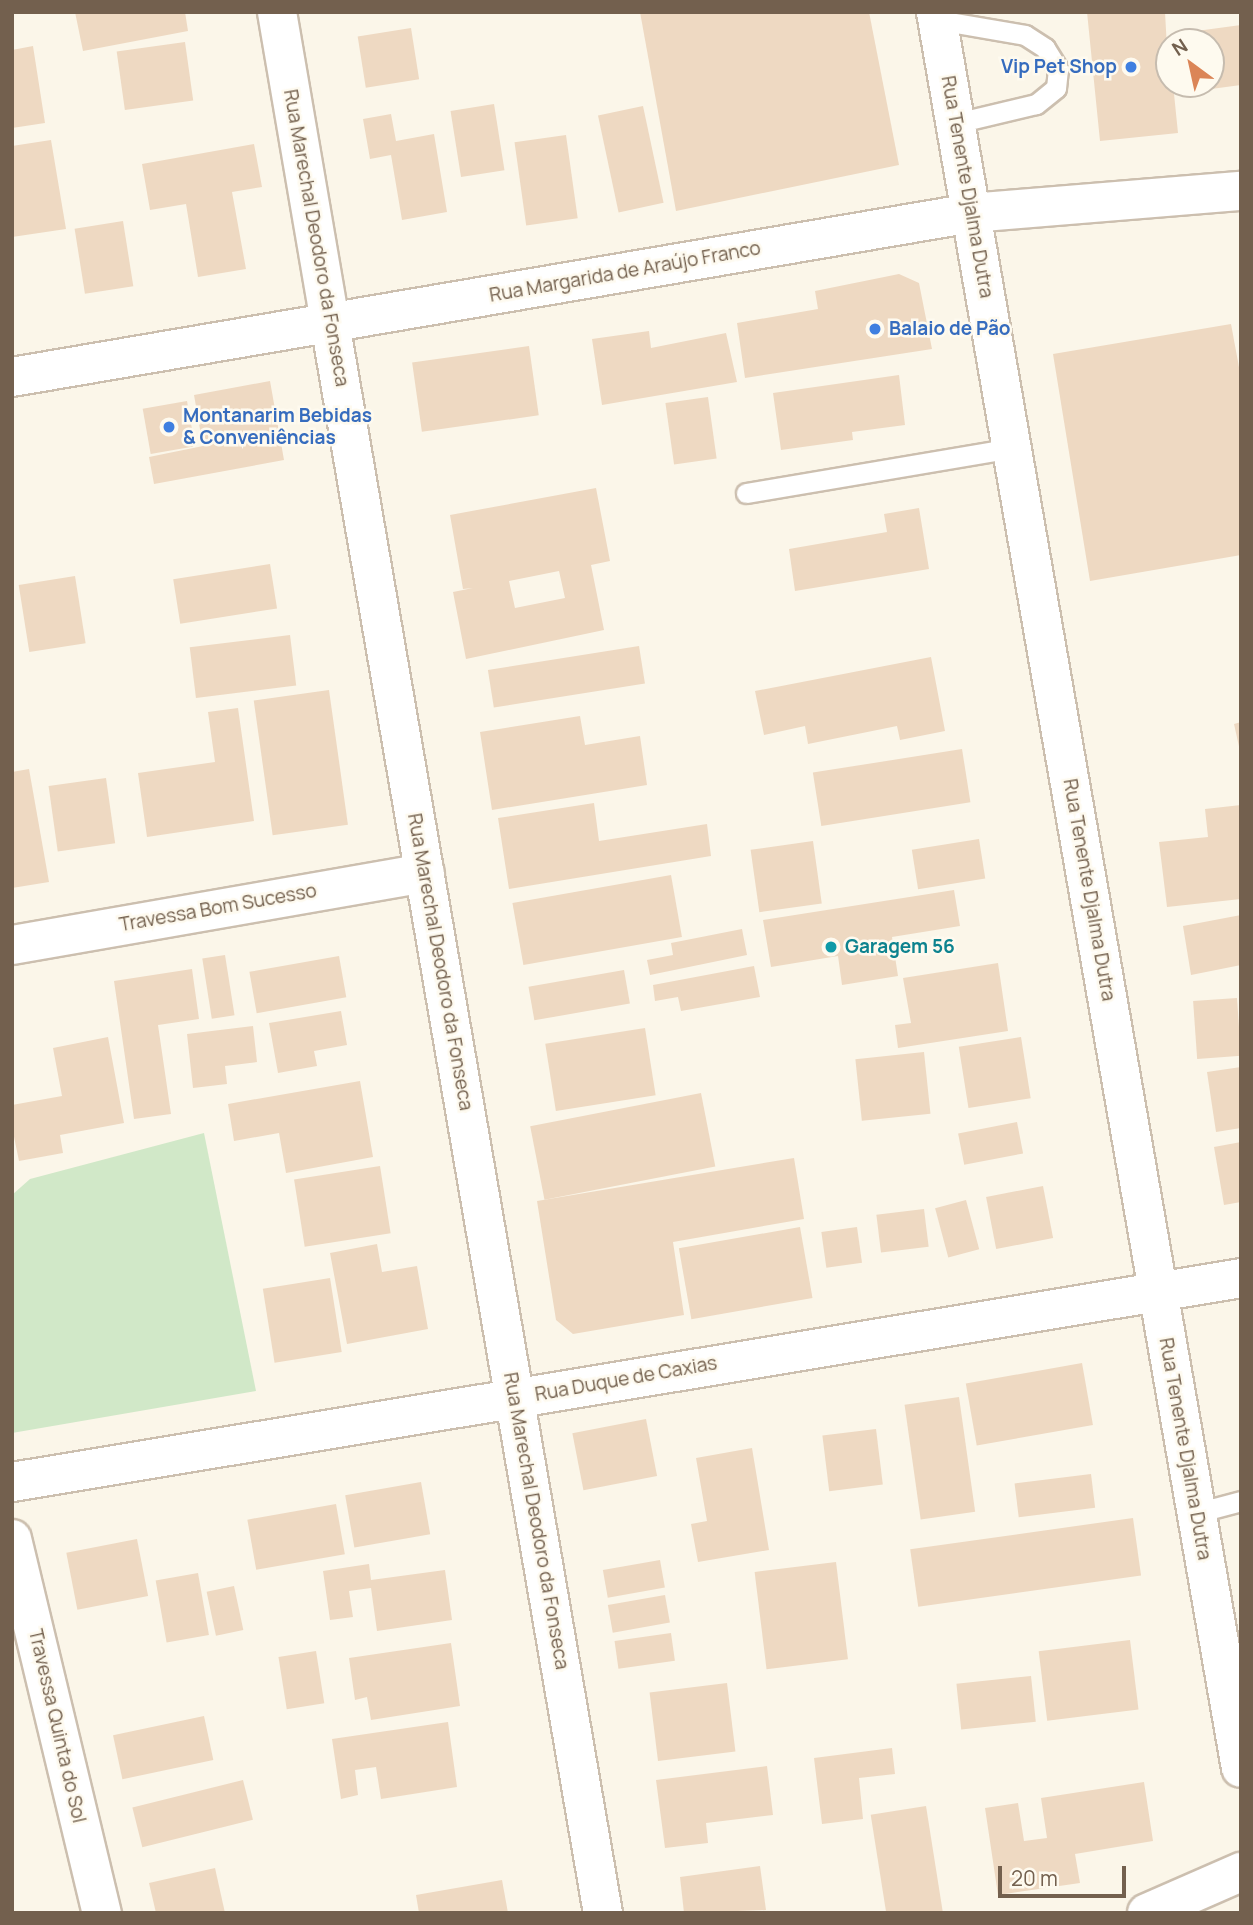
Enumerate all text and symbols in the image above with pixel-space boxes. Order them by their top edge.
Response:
north arrow [1155,28,1225,98]
text: N [1167,32,1192,62]
place label: Vip Pet Shop [1001,56,1117,78]
marker: Vip Pet Shop [1123,59,1139,75]
street label: Rua Tenente Djalma Dutra [936,74,998,300]
street label: Rua Marechal Deodoro da Fonseca [279,88,353,388]
street label: Rua Margarida de Araújo Franco [488,237,762,307]
place label: Balaio de Pão [889,318,1011,340]
marker: Balaio de Pão [867,321,883,337]
place label: Montanarim Bebidas & Conveniências [183,405,372,449]
marker: Montanarim Bebidas & Conveniências [161,419,177,435]
street label: Rua Tenente Djalma Dutra [1058,777,1120,1003]
street label: Rua Marechal Deodoro da Fonseca [403,812,477,1112]
street label: Travessa Bom Sucesso [118,879,318,937]
place label: Garagem 56 [845,936,955,958]
marker: Garagem 56 [823,939,839,955]
street label: Rua Tenente Djalma Dutra [1154,1336,1216,1562]
street label: Rua Duque de Caxias [533,1352,719,1406]
street label: Rua Marechal Deodoro da Fonseca [499,1371,573,1671]
street label: Travessa Quinta do Sol [24,1627,90,1825]
scale bar [1001,1852,1129,1896]
text: 20 m [1011,1864,1058,1892]

